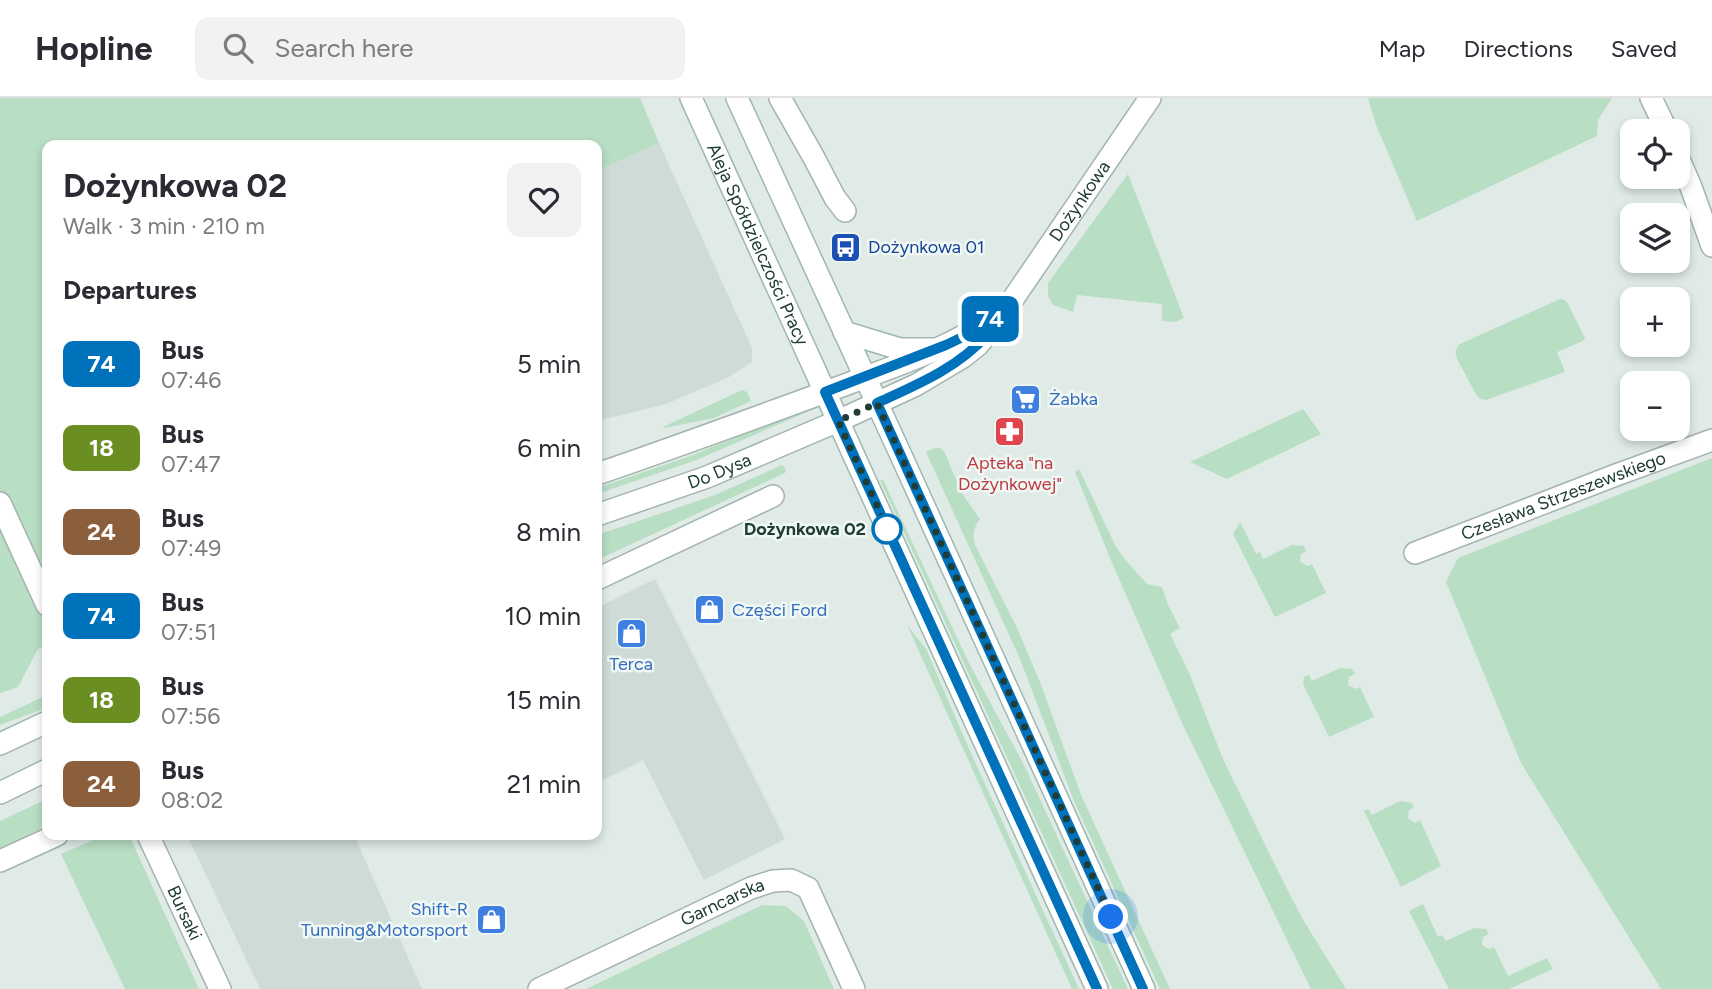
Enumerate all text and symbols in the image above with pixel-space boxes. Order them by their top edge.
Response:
search box [195,17,685,80]
text: Hopline [35,29,153,68]
icon: search [219,29,257,67]
text: Search here [275,32,413,64]
text: Map [1379,34,1425,63]
text: Directions [1463,34,1573,63]
text: Saved [1611,34,1677,63]
map controls [1620,119,1690,441]
button: locate [1620,119,1690,189]
street label: Aleja Spółdzielczości Pracy [702,140,814,349]
street label: Dożynkowa [1044,157,1115,246]
button: heart [507,163,581,237]
text: Dożynkowa 02 [63,166,287,205]
button: layers [1620,203,1690,273]
text: Walk · 3 min · 210 m [63,212,265,240]
bus stop icon: Dożynkowa 01 [828,230,862,264]
place label: Dożynkowa 01 [868,236,984,258]
text: Departures [63,274,197,306]
button: + [1620,287,1690,357]
line badge: 74 [958,296,1021,342]
text: 74 [976,304,1004,333]
text: Bus [161,334,204,366]
text: 5 min [517,348,581,380]
text: 74 [87,349,116,378]
text: 07:46 [161,366,221,394]
button: − [1620,371,1690,441]
supermarket icon: Żabka [1009,382,1043,416]
place label: Żabka [1049,388,1098,410]
pharmacy icon: Apteka "na Dożynkowej" [993,415,1027,449]
text: Bus [161,418,204,450]
text: 6 min [517,432,581,464]
text: 18 [89,433,114,462]
street label: Czesława Strzeszewskiego [1458,447,1669,545]
street label: Do Dysa [685,448,755,494]
text: 07:47 [161,450,221,478]
place label: Apteka "na Dożynkowej" [958,452,1062,495]
text: Bus [161,502,204,534]
marker: Dożynkowa 02 [872,514,902,544]
text: 8 min [516,516,581,548]
text: 24 [87,517,116,546]
place label: Dożynkowa 02 [744,518,866,540]
text: 07:49 [161,534,221,562]
text: Bus [161,586,204,618]
shop icon: Części Ford [692,593,726,627]
place label: Części Ford [732,599,827,621]
text: 10 min [505,600,581,632]
text: 74 [87,601,116,630]
shop icon: Terca [614,617,648,651]
text: 07:51 [161,618,217,646]
place label: Terca [609,653,653,675]
text: Bus [161,670,204,702]
text: 15 min [506,684,581,716]
text: 18 [89,685,114,714]
text: 07:56 [161,702,220,730]
text: Bus [161,754,204,786]
text: 21 min [507,768,581,800]
text: 24 [87,769,116,798]
text: 08:02 [161,786,223,814]
street label: Garncarska [677,873,767,931]
street label: Bursaki [162,882,207,944]
place label: Shift-R Tunning&Motorsport [301,898,468,941]
your location [1093,899,1128,934]
shop icon: Shift-R Tunning&Motorsport [474,902,508,936]

